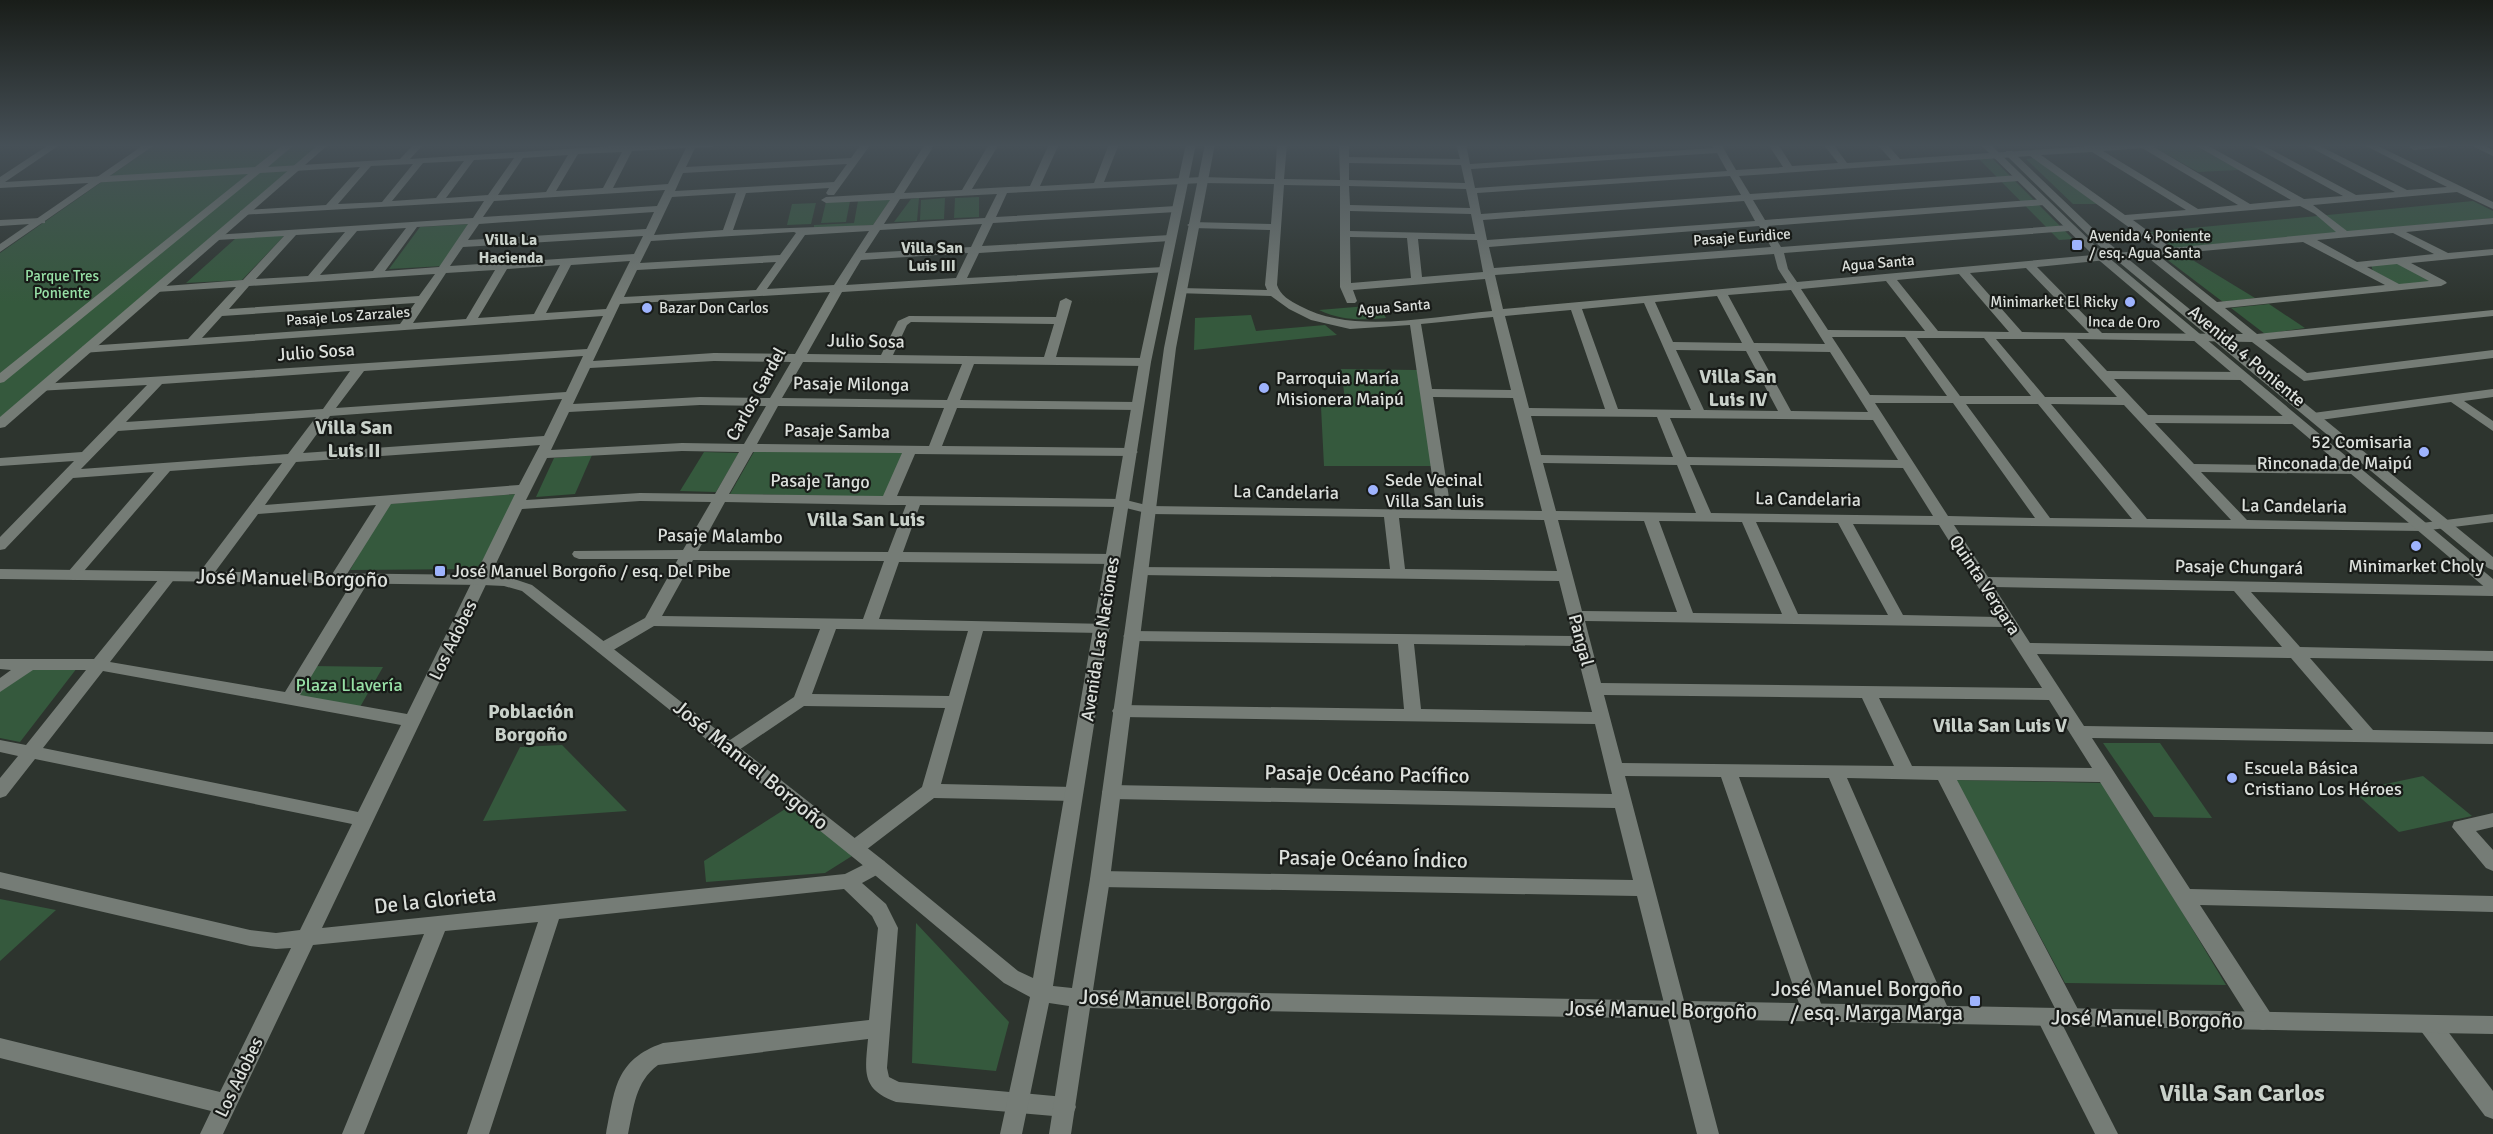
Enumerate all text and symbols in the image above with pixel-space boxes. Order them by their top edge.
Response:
street label: Pasaje Euridice [1693,225,1791,249]
place label: Avenida 4 Poniente / esq. Agua Santa [2089,227,2211,262]
district label: Villa La Hacienda [478,230,544,268]
district label: Villa San Luis III [901,238,963,276]
marker: Avenida 4 Poniente / esq. Agua Santa [2070,238,2084,252]
street label: Agua Santa [1841,251,1915,275]
park label: Parque Tres Poniente [25,267,99,302]
place label: Minimarket El Ricky [1990,293,2118,311]
street label: Agua Santa [1357,295,1431,319]
marker: Minimarket El Ricky [2123,295,2137,309]
place label: Bazar Don Carlos [659,299,769,317]
marker: Bazar Don Carlos [640,301,654,315]
street label: Avenida 4 Poniente [2184,301,2310,411]
street label: Pasaje Los Zarzales [285,303,411,329]
street label: Inca de Oro [2088,312,2160,332]
street label: Julio Sosa [827,329,905,353]
street label: Julio Sosa [276,338,356,366]
street label: Carlos Gardel [721,343,791,445]
district label: Villa San Luis IV [1699,364,1777,412]
place label: Parroquia María Misionera Maipú [1276,367,1404,410]
street label: Pasaje Milonga [793,372,909,396]
marker: Parroquia María Misionera Maipú [1257,381,1271,395]
district label: Villa San Luis II [315,415,393,463]
street label: Pasaje Samba [784,419,890,443]
place label: 52 Comisaria Rinconada de Maipú [2257,431,2412,474]
marker: 52 Comisaria Rinconada de Maipú [2417,445,2431,459]
street label: Pasaje Tango [770,469,870,493]
place label: Sede Vecinal Villa San luis [1385,469,1484,512]
street label: La Candelaria [1233,480,1339,504]
marker: Sede Vecinal Villa San luis [1366,483,1380,497]
street label: La Candelaria [1755,487,1861,511]
street label: La Candelaria [2241,494,2347,518]
district label: Villa San Luis [807,507,925,532]
street label: Pasaje Malambo [657,524,783,548]
street label: Quinta Vergara [1945,531,2025,639]
marker: Minimarket Choly [2409,539,2423,553]
street label: Avenida Las Naciones [1076,555,1124,723]
street label: Pasaje Chungará [2175,555,2303,579]
place label: Minimarket Choly [2348,555,2484,577]
place label: José Manuel Borgoño / esq. Del Pibe [452,560,731,582]
street label: José Manuel Borgoño [196,563,388,593]
marker: José Manuel Borgoño / esq. Del Pibe [433,564,447,578]
street label: Los Adobes [424,596,482,684]
street label: Pangal [1564,612,1598,668]
park label: Plaza Llavería [295,674,403,696]
street label: José Manuel Borgoño [668,694,834,836]
district label: Población Borgoño [488,699,574,747]
district label: Villa San Luis V [1933,713,2067,738]
place label: Escuela Básica Cristiano Los Héroes [2244,757,2402,800]
street label: Pasaje Océano Pacífico [1264,759,1470,789]
marker: Escuela Básica Cristiano Los Héroes [2225,771,2239,785]
street label: Pasaje Océano Índico [1278,844,1468,874]
street label: De la Glorieta [373,881,497,919]
place label: José Manuel Borgoño / esq. Marga Marga [1771,976,1963,1026]
street label: José Manuel Borgoño [1079,984,1271,1016]
marker: José Manuel Borgoño / esq. Marga Marga [1968,994,1982,1008]
street label: José Manuel Borgoño [1565,995,1757,1025]
street label: José Manuel Borgoño [2051,1004,2243,1034]
street label: Los Adobes [210,1033,268,1121]
district label: Villa San Carlos [2159,1078,2325,1108]

